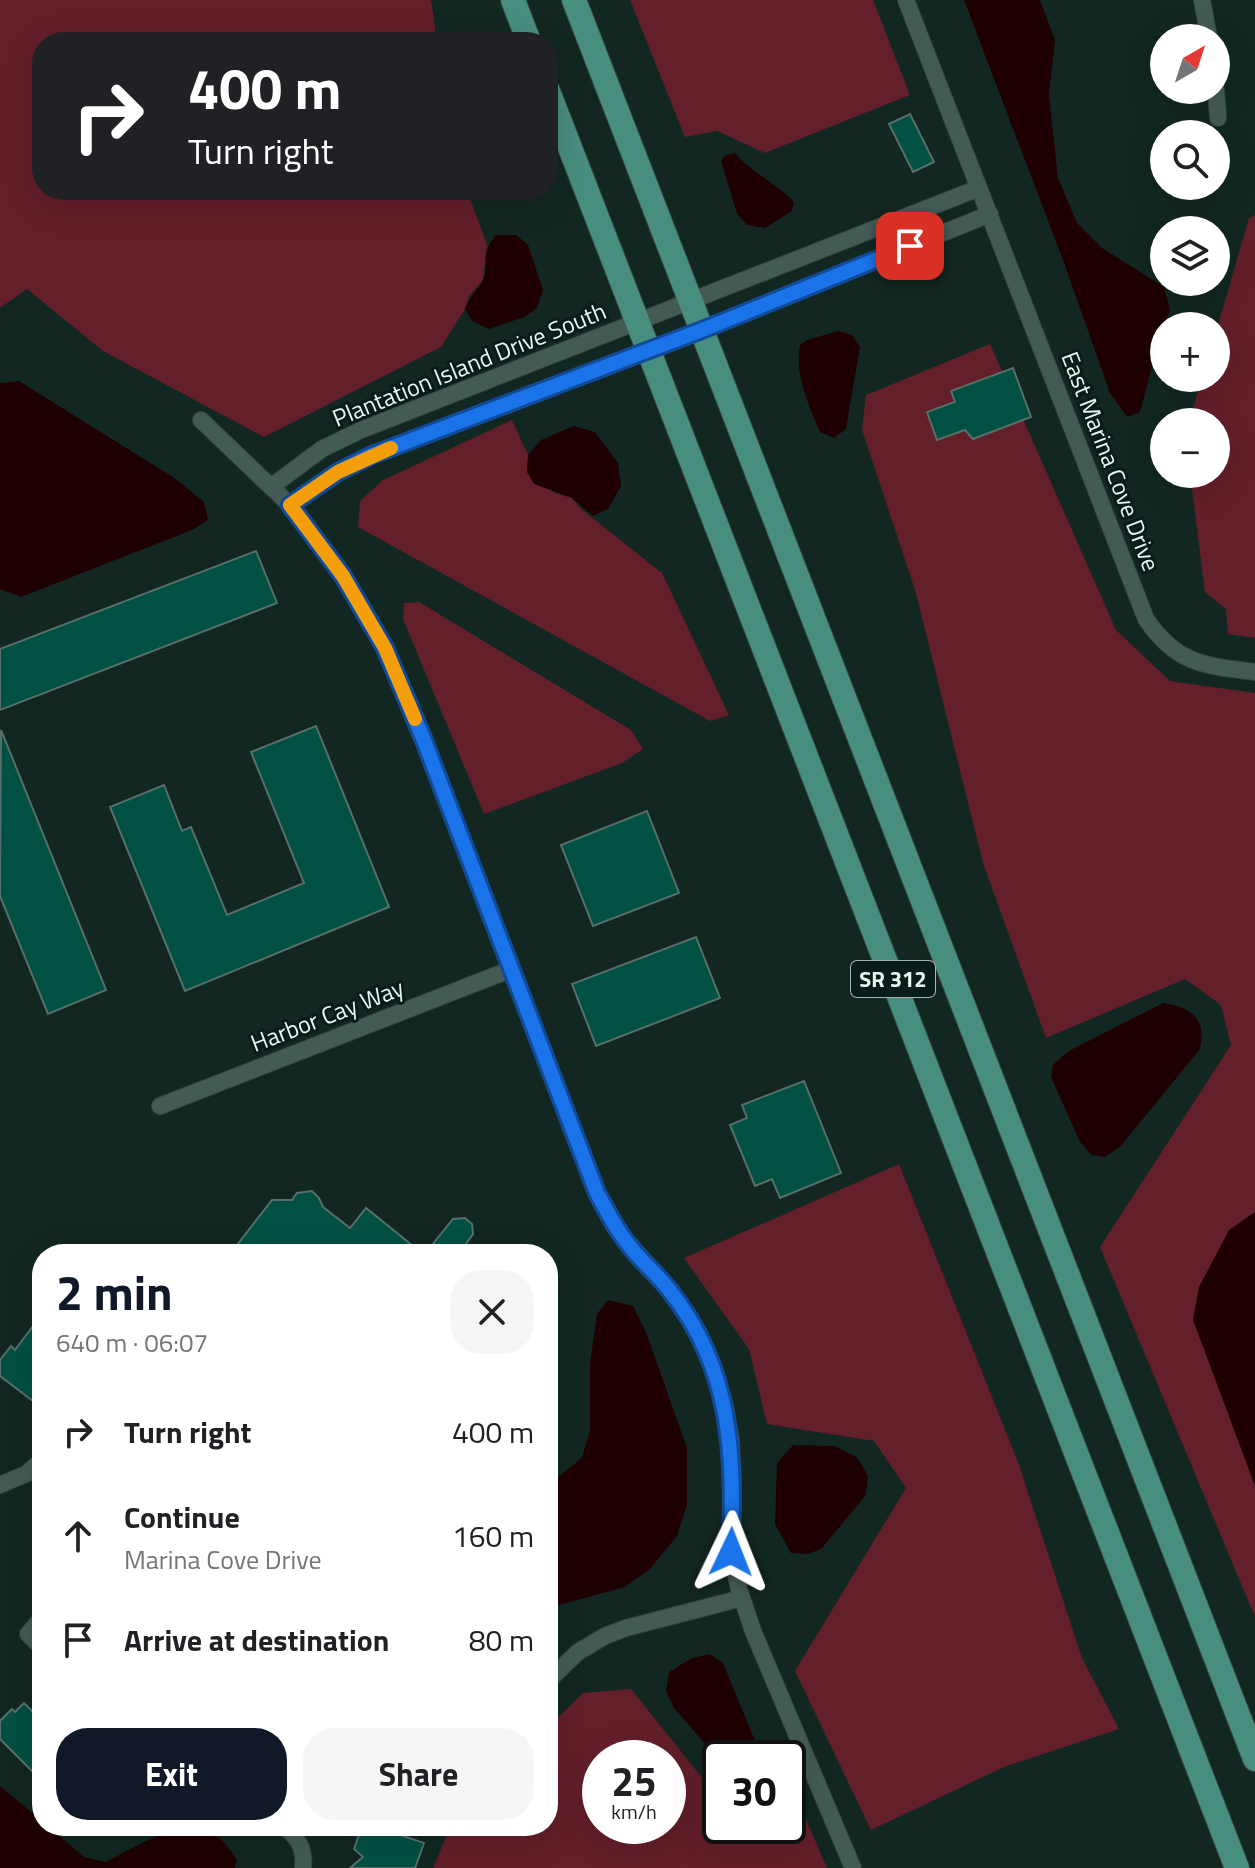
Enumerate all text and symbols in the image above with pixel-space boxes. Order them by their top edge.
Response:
north arrow [1150,24,1230,104]
map controls [1150,24,1230,488]
text: 400 m [188,46,341,131]
icon: right [56,64,160,168]
button: search [1150,120,1230,200]
text: Turn right [188,123,333,178]
pin [876,212,944,280]
button: layers [1150,216,1230,296]
icon: arrive [888,224,932,268]
street label: Plantation Island Drive South [327,293,611,435]
button: + [1150,312,1230,392]
street label: East Marina Cove Drive [1053,346,1169,576]
button: − [1150,408,1230,488]
road number: SR 312 [851,961,935,997]
street label: Harbor Cay Way [245,969,409,1061]
text: 2 min [56,1256,173,1329]
button: close [450,1270,534,1354]
text: 640 m · 06:07 [56,1323,208,1362]
text: Turn right [124,1409,252,1455]
text: 400 m [452,1409,534,1455]
icon: right [56,1410,100,1454]
text: Continue [124,1494,240,1540]
position arrow [689,1510,773,1594]
text: 160 m [452,1513,534,1559]
icon: ahead [56,1514,100,1558]
text: Marina Cove Drive [124,1540,322,1579]
text: Arrive at destination [124,1617,389,1663]
text: 80 m [469,1617,534,1663]
icon: arrive [56,1618,100,1662]
button: Exit [56,1728,287,1820]
button: Share [303,1728,534,1820]
speed limit sign: 30 [702,1740,806,1844]
text: 25 [612,1751,656,1812]
text: km/h [611,1796,657,1827]

